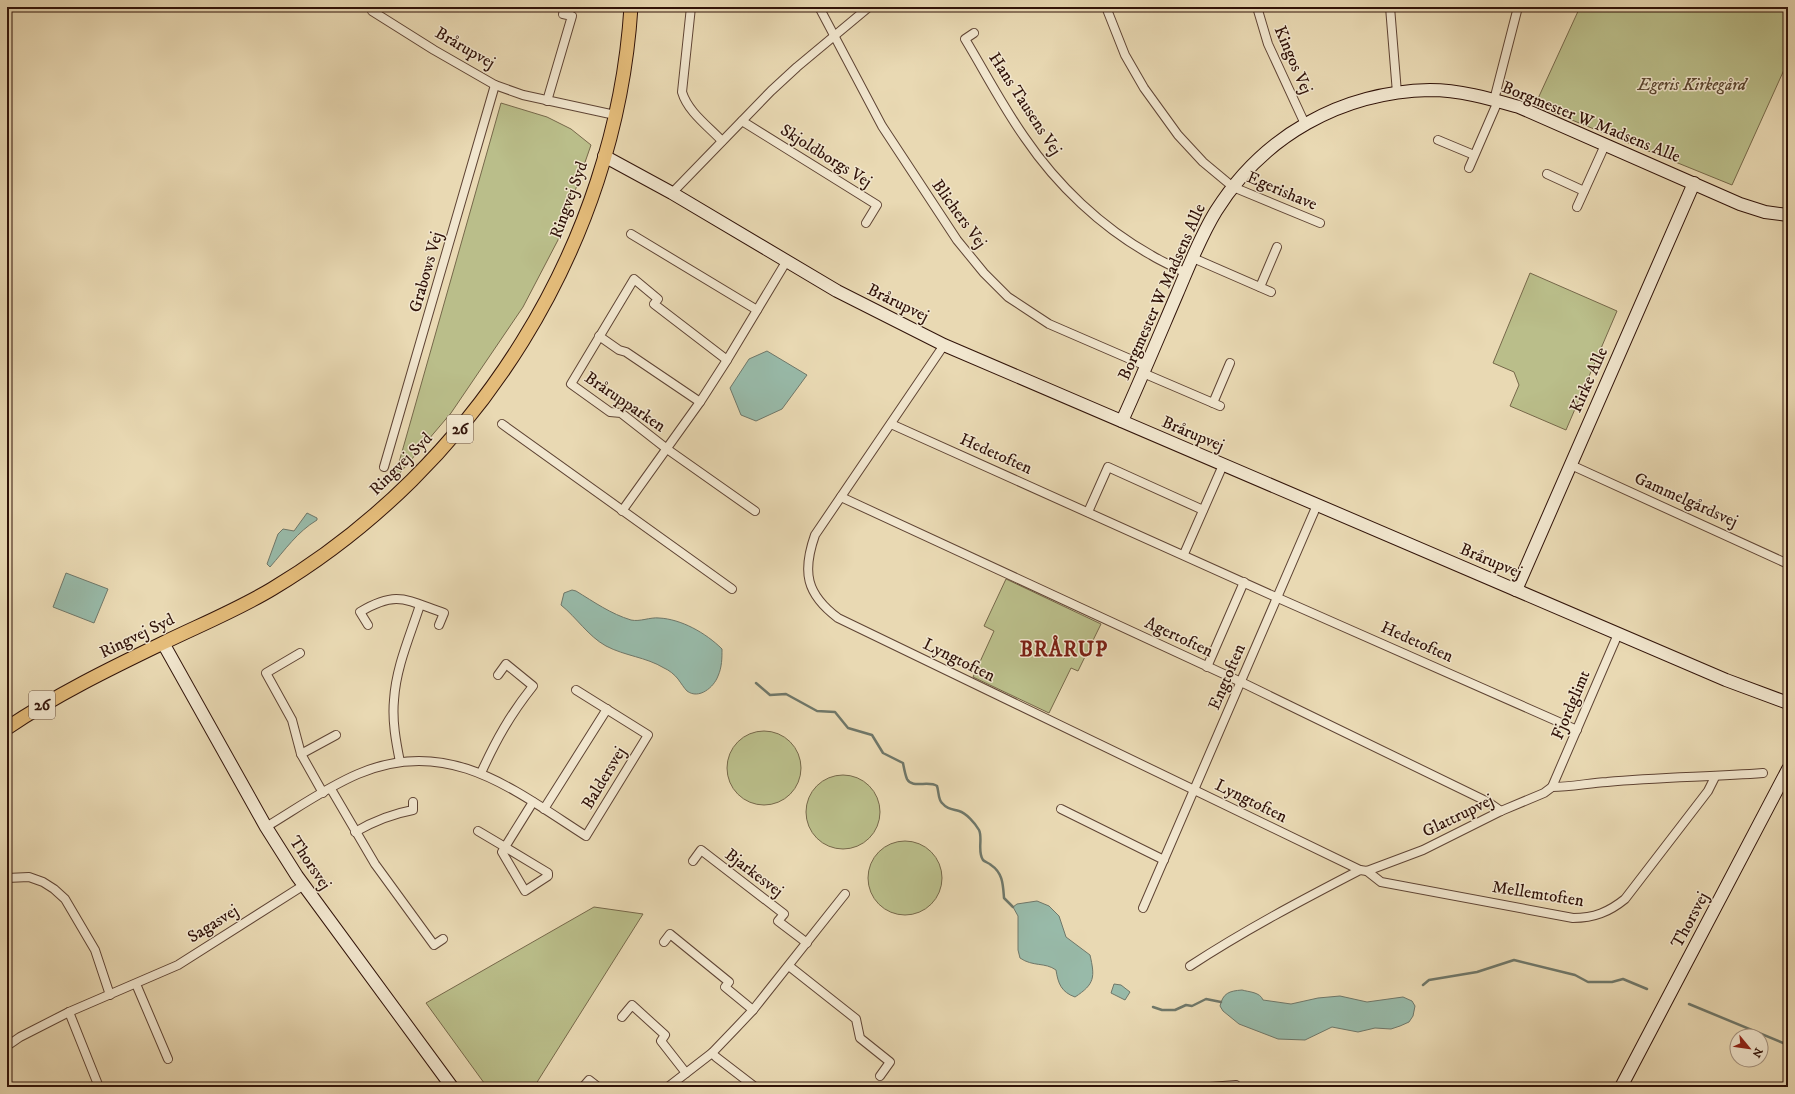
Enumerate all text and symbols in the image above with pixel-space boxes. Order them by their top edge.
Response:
street label: Brårupvej [431,22,499,74]
street label: Kingos Vej [1269,23,1317,97]
street label: Hans Tausens Vej [984,48,1066,160]
park label: Egeris Kirkegård [1637,74,1749,96]
street label: Borgmester W Madsens Alle [1498,76,1684,168]
street label: Skjoldborgs Vej [776,119,876,193]
street label: Ringvej Syd [545,158,593,242]
street label: Egerishave [1244,166,1320,216]
street label: Blichers Vej [927,175,991,253]
street label: Borgmester W Madsens Alle [1113,200,1211,384]
street label: Grabows Vej [404,229,448,315]
street label: Brårupvej [864,279,932,327]
street label: Kirke Alle [1565,344,1613,416]
street label: Brårupparken [580,367,670,437]
street label: Brårupvej [1158,411,1228,457]
road number: 26 [447,415,473,443]
street label: Ringvej Syd [365,427,438,500]
street label: Hedetoften [956,428,1036,480]
street label: Gammelgårdsvej [1631,467,1741,533]
street label: Brårupvej [1456,538,1526,584]
street label: Ringvej Syd [96,608,179,664]
street label: Agertoften [1141,612,1217,662]
street label: Hedetoften [1377,616,1457,668]
street label: Lyngtoften [919,633,999,687]
district label: BRÅRUP [1020,635,1108,663]
street label: Engtoften [1203,641,1251,713]
street label: Fjordglimt [1547,666,1596,743]
road number: 26 [29,691,55,719]
street label: Baldersvej [577,743,631,813]
street label: Lyngtoften [1211,774,1291,828]
street label: Glattrupvej [1419,789,1497,843]
street label: Thorsvej [284,832,336,894]
street label: Bjarkesvej [720,844,788,902]
street label: Mellemtoften [1491,876,1586,912]
street label: Thorsvej [1666,888,1714,952]
street label: Sagasvej [183,900,243,948]
north arrow [1729,1028,1769,1068]
text: N [1749,1045,1765,1060]

